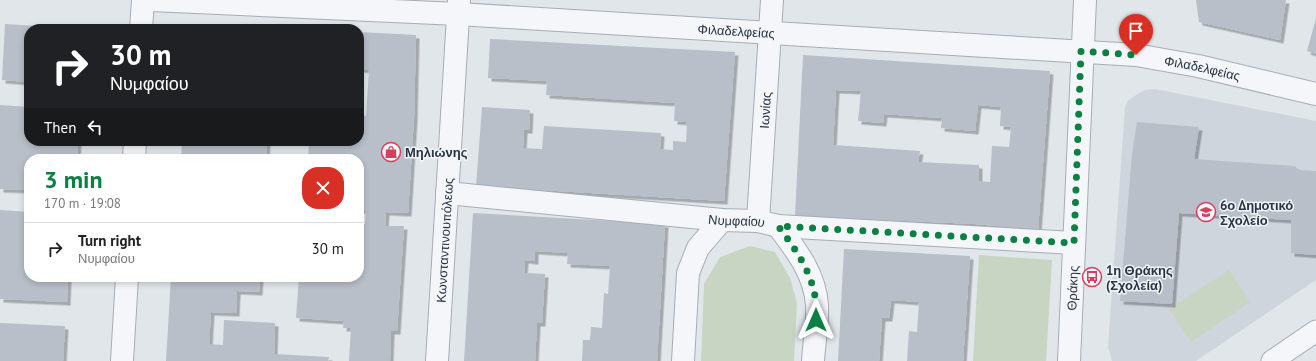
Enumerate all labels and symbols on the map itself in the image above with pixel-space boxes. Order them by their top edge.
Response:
pin [1119,14,1153,55]
street label: Φιλαδελφείας [697,20,775,42]
street label: Φιλαδελφείας [1163,52,1242,84]
street label: Ιωνίας [755,91,775,129]
shop icon: Μηλιώνης [380,141,402,163]
place label: Μηλιώνης [405,144,468,161]
street label: Κωνσταντινουπόλεως [432,177,457,303]
place label: 6ο Δημοτικό Σχολείο [1220,197,1293,229]
school or university icon: 6ο Δημοτικό Σχολείο [1195,201,1217,223]
street label: Νυμφαίου [707,210,767,231]
place label: 1η Θράκης (Σχολεία) [1106,262,1173,294]
street label: Θράκης [1063,265,1082,311]
bus stop icon: 1η Θράκης (Σχολεία) [1081,266,1103,288]
position arrow [795,299,837,341]

